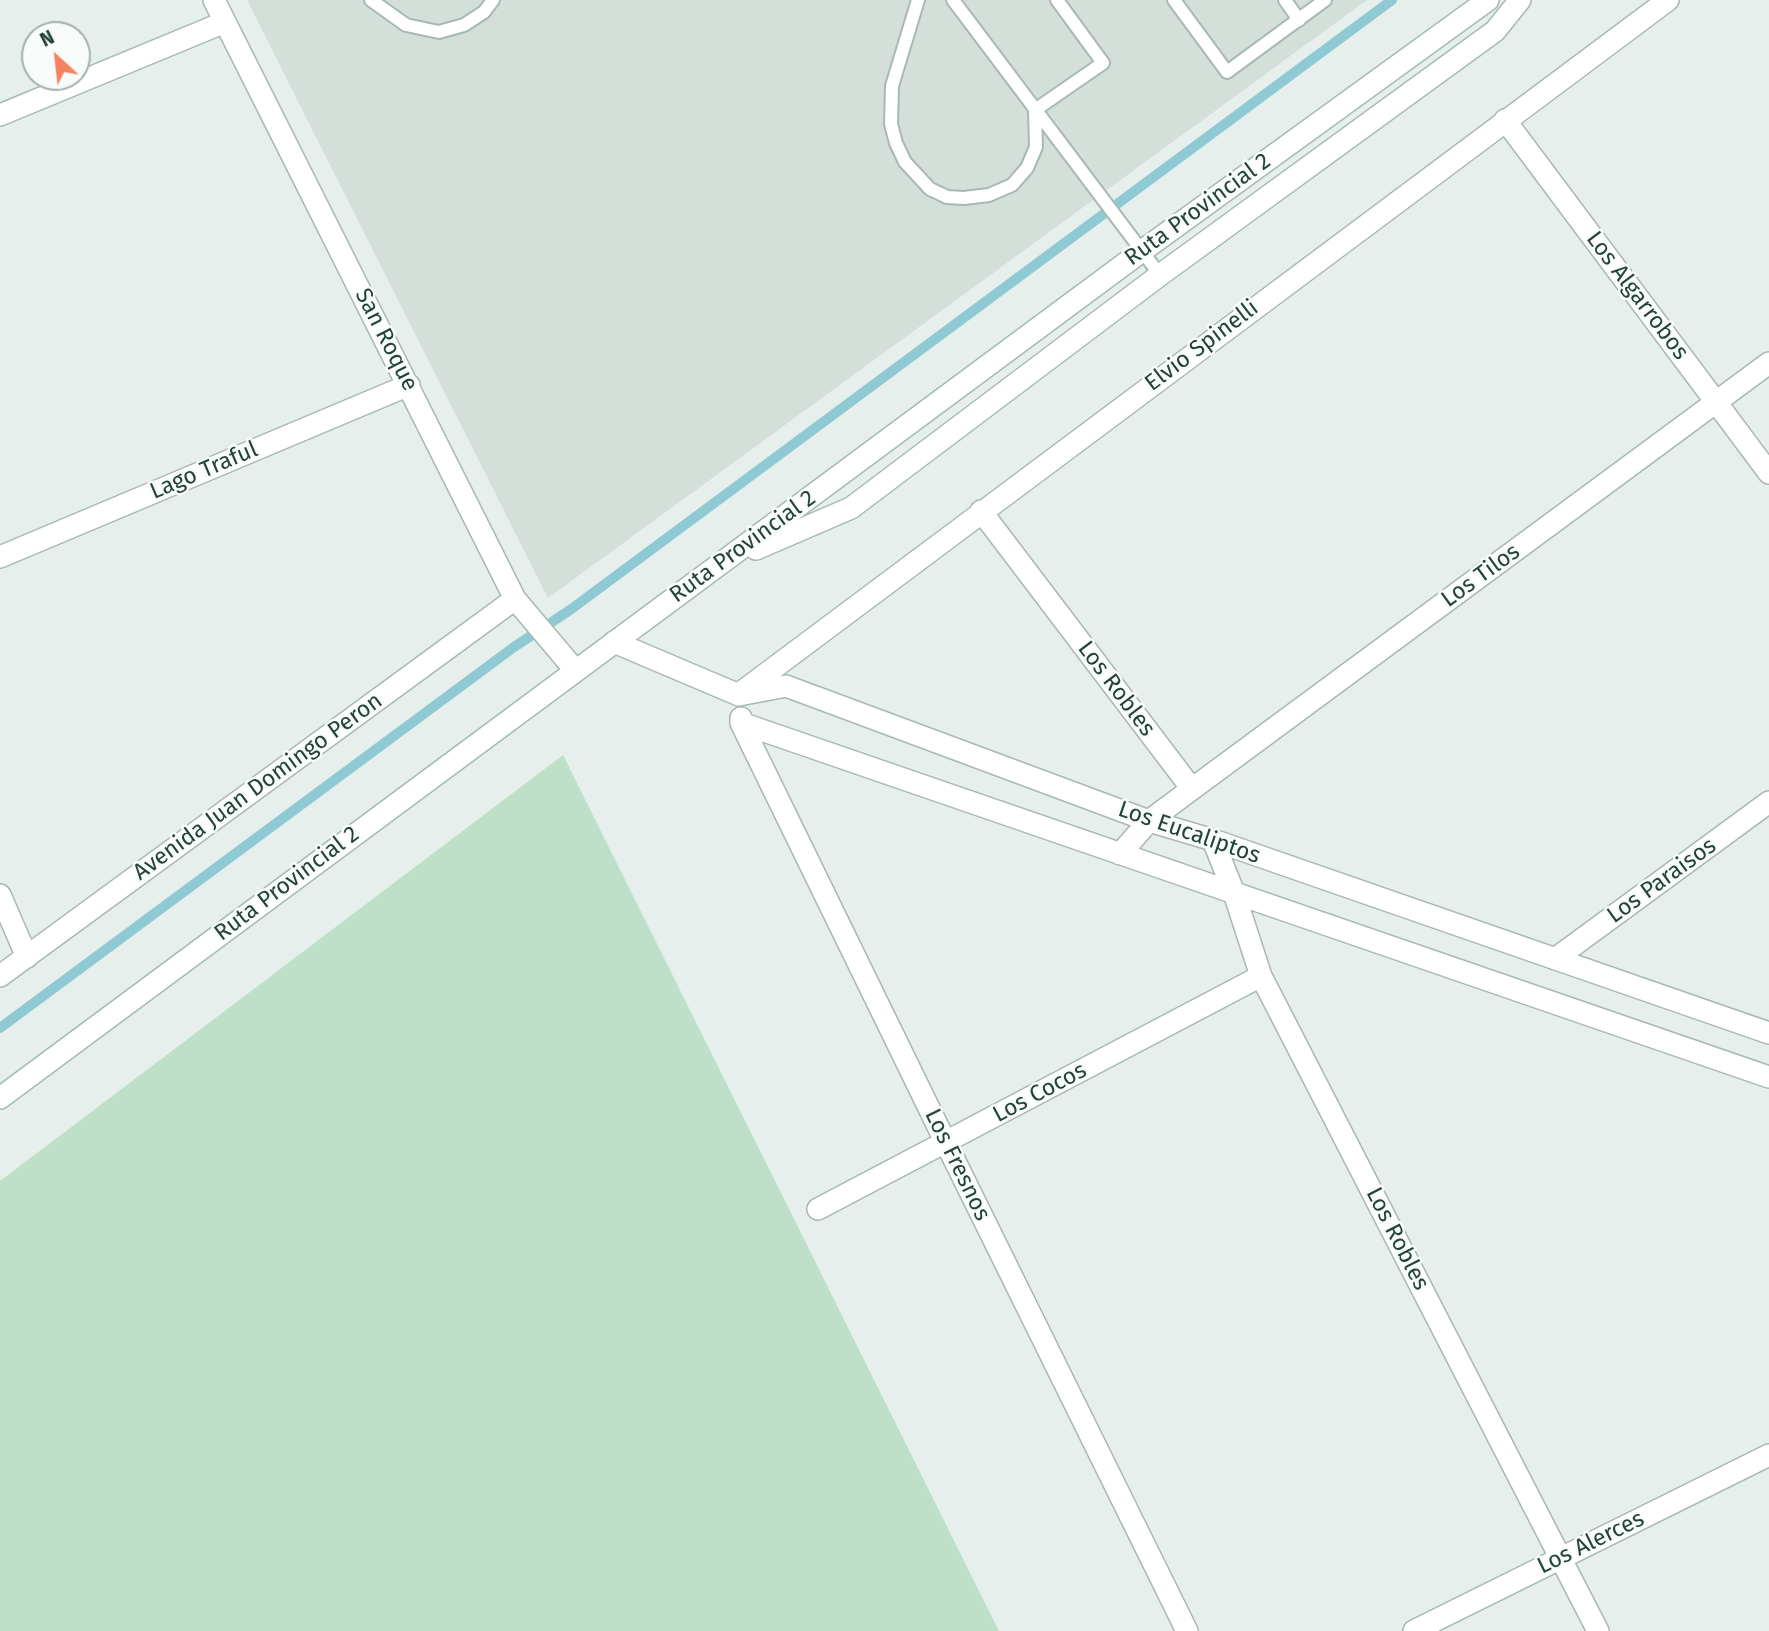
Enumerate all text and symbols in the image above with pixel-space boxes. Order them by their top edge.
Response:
north arrow [21,21,91,91]
text: N [36,26,58,52]
street label: Ruta Provincial 2 [1120,148,1276,272]
street label: Los Algarrobos [1580,226,1694,366]
street label: San Roque [348,284,424,396]
street label: Elvio Spinelli [1140,294,1264,398]
street label: Lago Traful [146,436,262,506]
street label: Ruta Provincial 2 [665,485,821,609]
street label: Los Tilos [1436,538,1526,614]
street label: Los Robles [1071,636,1161,742]
street label: Avenida Juan Domingo Peron [128,687,388,887]
street label: Los Eucaliptos [1114,796,1264,870]
street label: Ruta Provincial 2 [209,821,365,947]
street label: Los Paraisos [1602,832,1722,930]
street label: Los Cocos [989,1057,1091,1129]
street label: Los Fresnos [918,1105,996,1225]
street label: Los Robles [1359,1183,1435,1295]
street label: Los Alerces [1533,1505,1649,1581]

